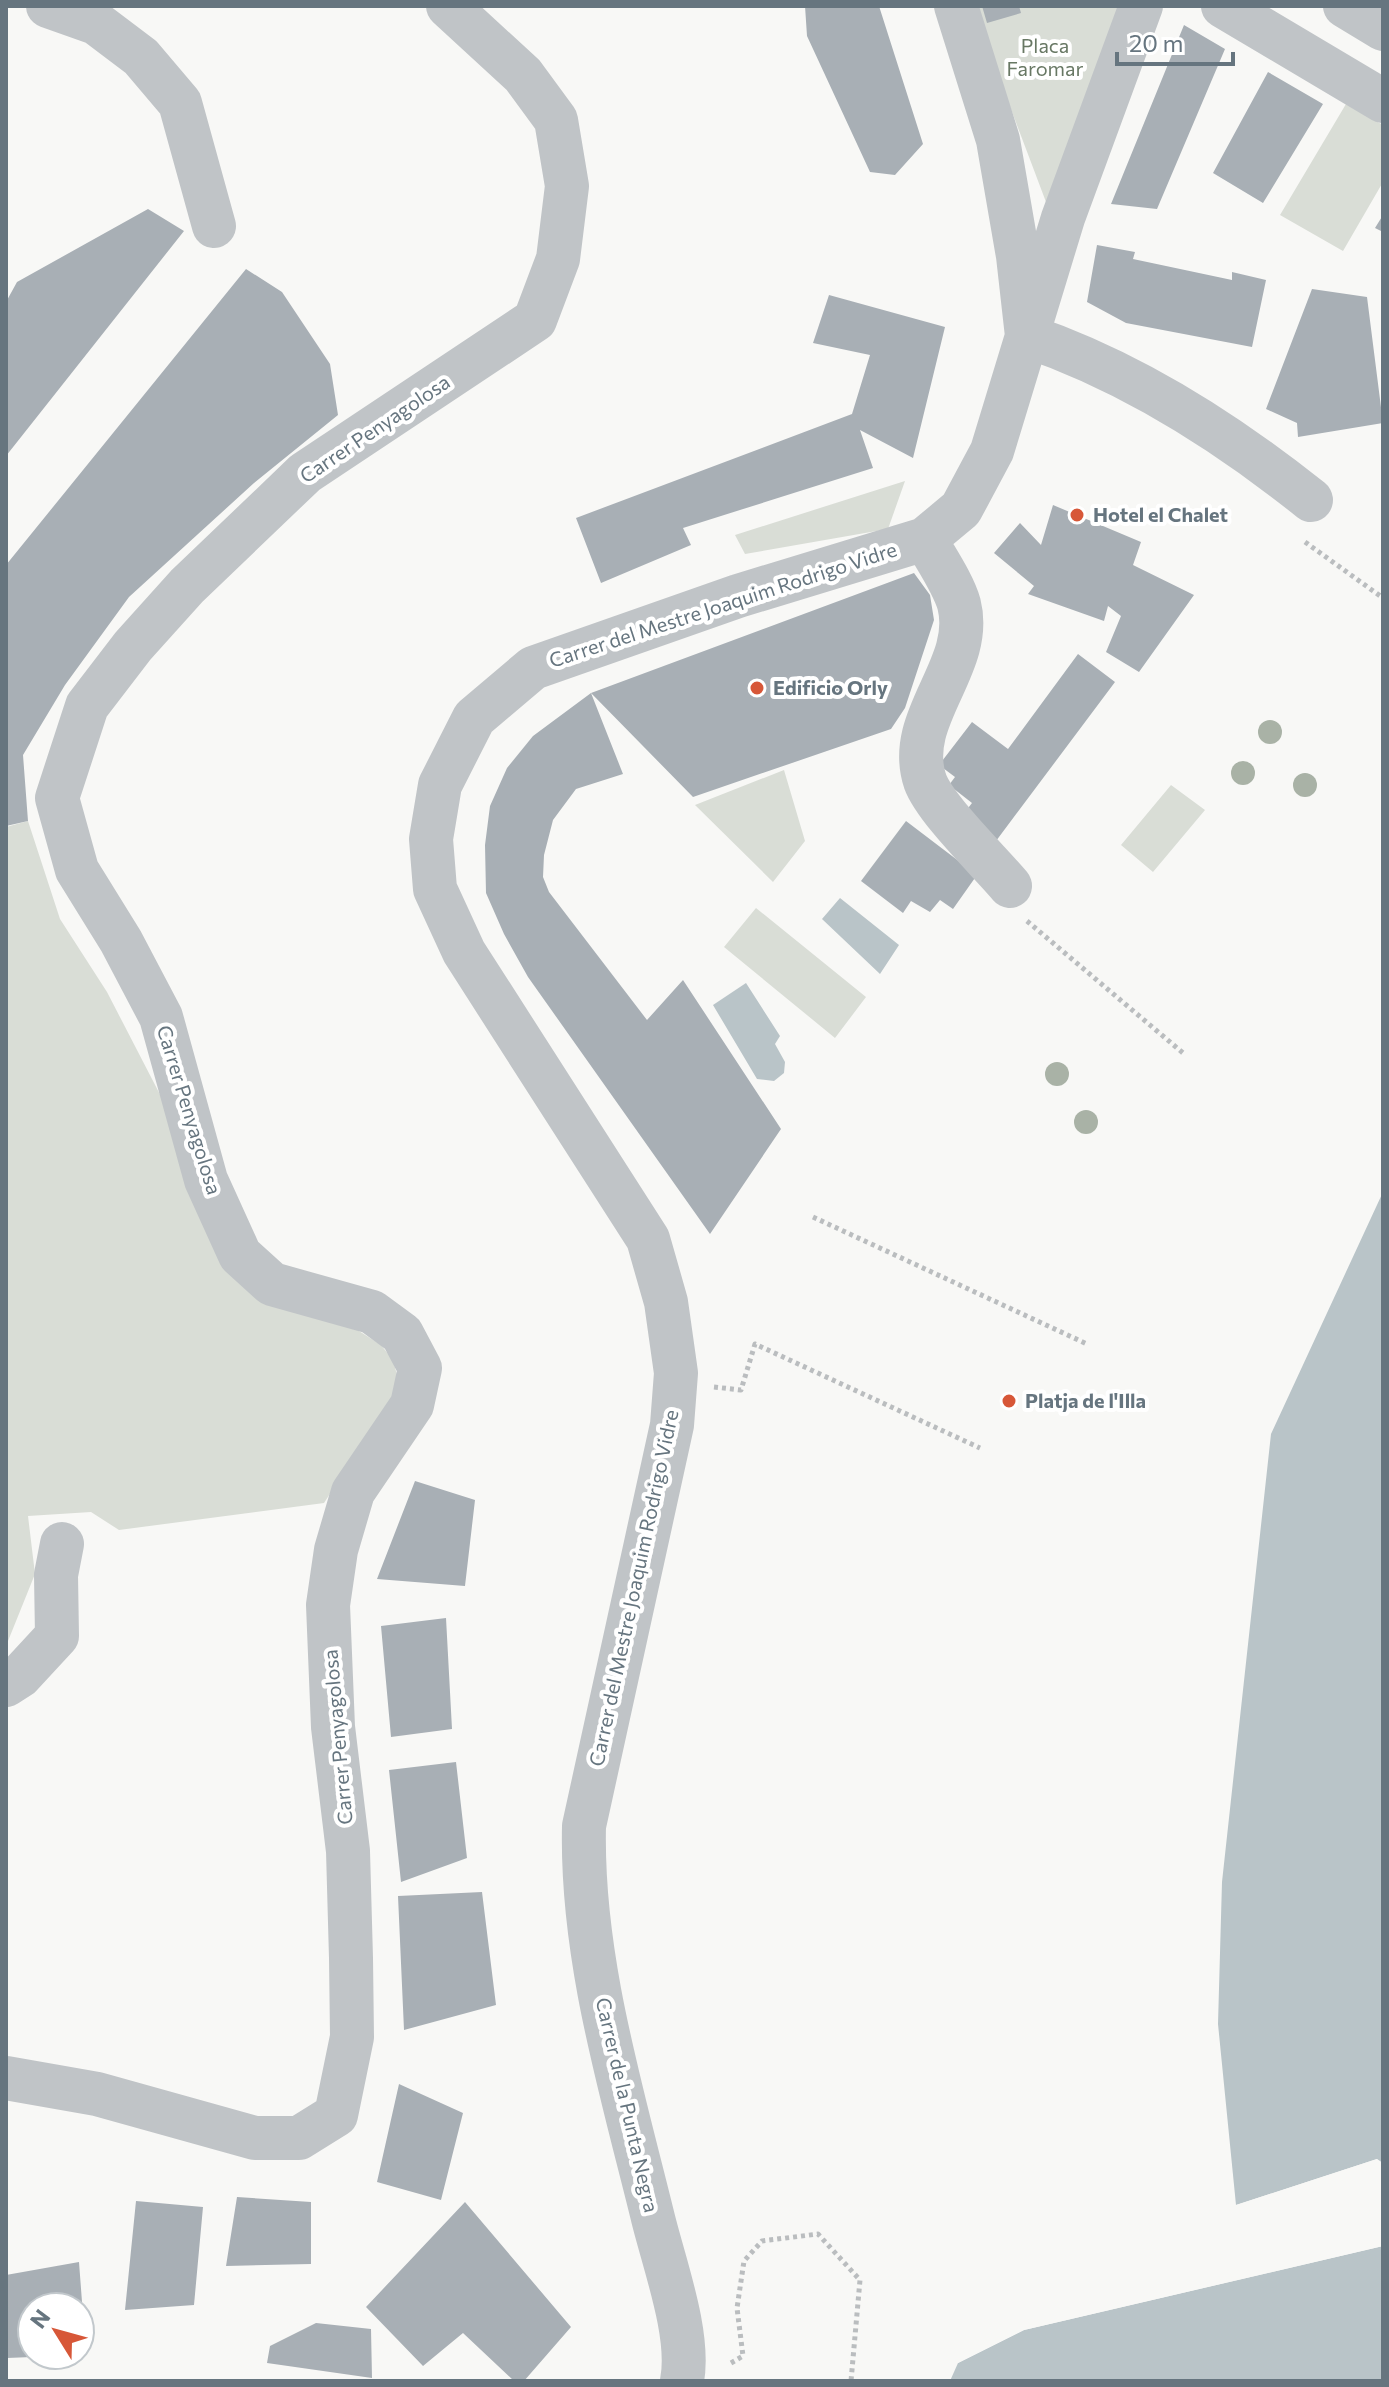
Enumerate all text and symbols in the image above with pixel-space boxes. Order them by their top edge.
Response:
scale bar [1117,16,1233,66]
text: 20 m [1129,28,1183,57]
park label: Placa Faromar [1006,33,1084,80]
street label: Carrer Penyagolosa [295,369,454,487]
place label: Hotel el Chalet [1093,502,1228,526]
marker: Hotel el Chalet [1068,506,1086,524]
street label: Carrer del Mestre Joaquim Rodrigo Vidre [546,536,899,672]
place label: Edificio Orly [773,675,888,699]
marker: Edificio Orly [748,679,766,697]
street label: Carrer Penyagolosa [153,1022,227,1197]
place label: Platja de l'Illa [1025,1388,1146,1412]
marker: Platja de l'Illa [1000,1392,1018,1410]
street label: Carrer del Mestre Joaquim Rodrigo Vidre [583,1407,683,1768]
street label: Carrer Penyagolosa [317,1649,357,1826]
street label: Carrer de la Punta Negra [592,1995,664,2215]
north arrow [16,2291,96,2371]
text: N [24,2304,55,2333]

